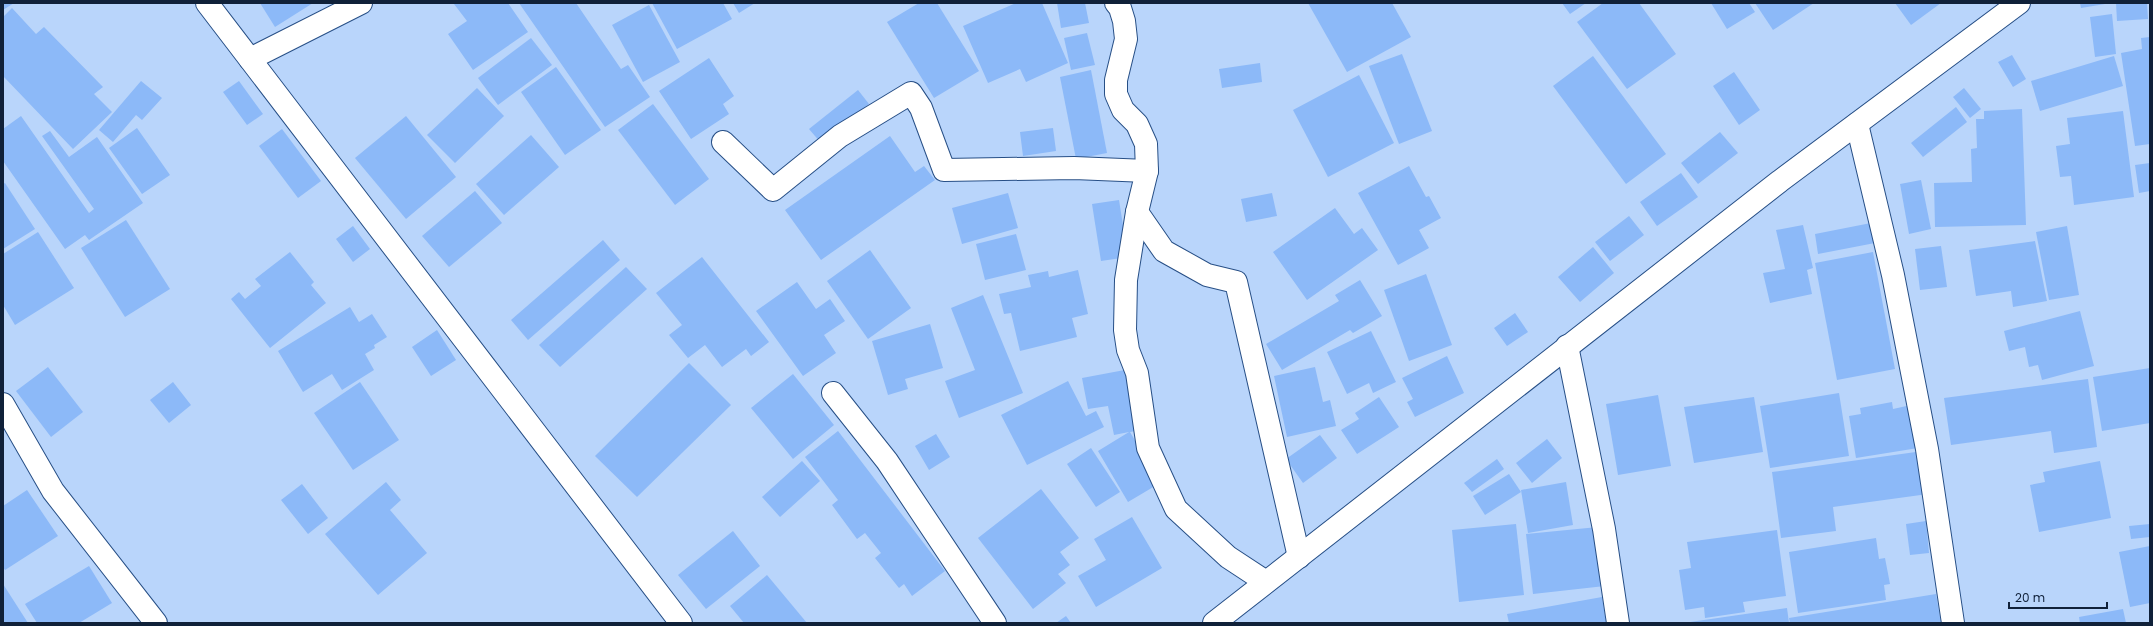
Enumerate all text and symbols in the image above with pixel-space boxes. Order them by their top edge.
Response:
scale bar [2009,584,2107,610]
text: 20 m [2015,589,2045,606]

